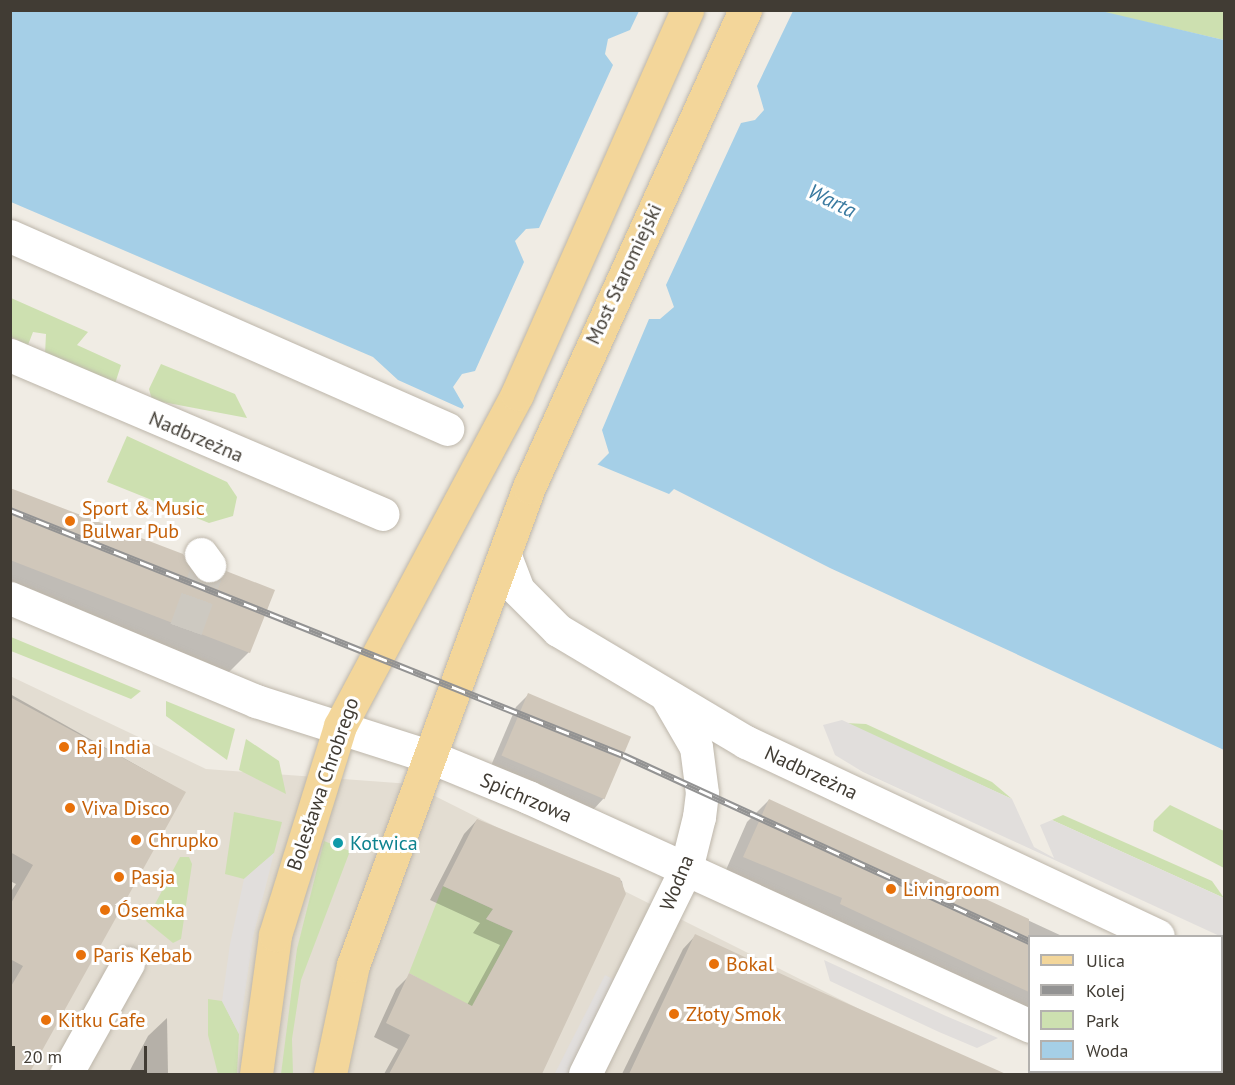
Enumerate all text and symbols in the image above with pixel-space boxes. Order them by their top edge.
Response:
water label: Warta [804,179,860,223]
street label: Most Staromiejski [581,200,667,348]
street label: Nadbrzeżna [145,406,247,468]
place label: Sport & Music Bulwar Pub [82,497,205,544]
marker: Sport & Music Bulwar Pub [63,514,77,528]
street label: Bolesława Chrobrego [282,694,364,874]
place label: Raj India [76,735,151,759]
marker: Raj India [57,740,71,754]
street label: Nadbrzeżna [761,741,861,805]
street label: Spichrzowa [477,768,575,828]
place label: Viva Disco [82,796,170,820]
marker: Viva Disco [63,801,77,815]
place label: Chrupko [148,828,219,852]
place label: Kotwica [350,831,418,855]
marker: Chrupko [129,833,143,847]
marker: Kotwica [331,836,345,850]
street label: Wodna [655,852,699,914]
place label: Pasja [131,865,175,889]
marker: Pasja [112,870,126,884]
place label: Livingroom [903,877,1000,901]
marker: Livingroom [884,882,898,896]
place label: Ósemka [117,898,185,922]
marker: Ósemka [98,903,112,917]
legend [1028,935,1223,1073]
place label: Paris Kebab [93,943,192,967]
marker: Paris Kebab [74,948,88,962]
text: Ulica [1086,949,1125,972]
place label: Bokal [726,952,774,976]
marker: Bokal [707,957,721,971]
text: Kolej [1086,979,1125,1002]
place label: Złoty Smok [686,1002,782,1026]
marker: Złoty Smok [667,1007,681,1021]
place label: Kitku Cafe [58,1008,145,1032]
text: Park [1086,1009,1119,1032]
marker: Kitku Cafe [39,1013,53,1027]
scale bar [15,1034,150,1072]
text: Woda [1086,1039,1128,1062]
text: 20 m [23,1045,62,1068]

